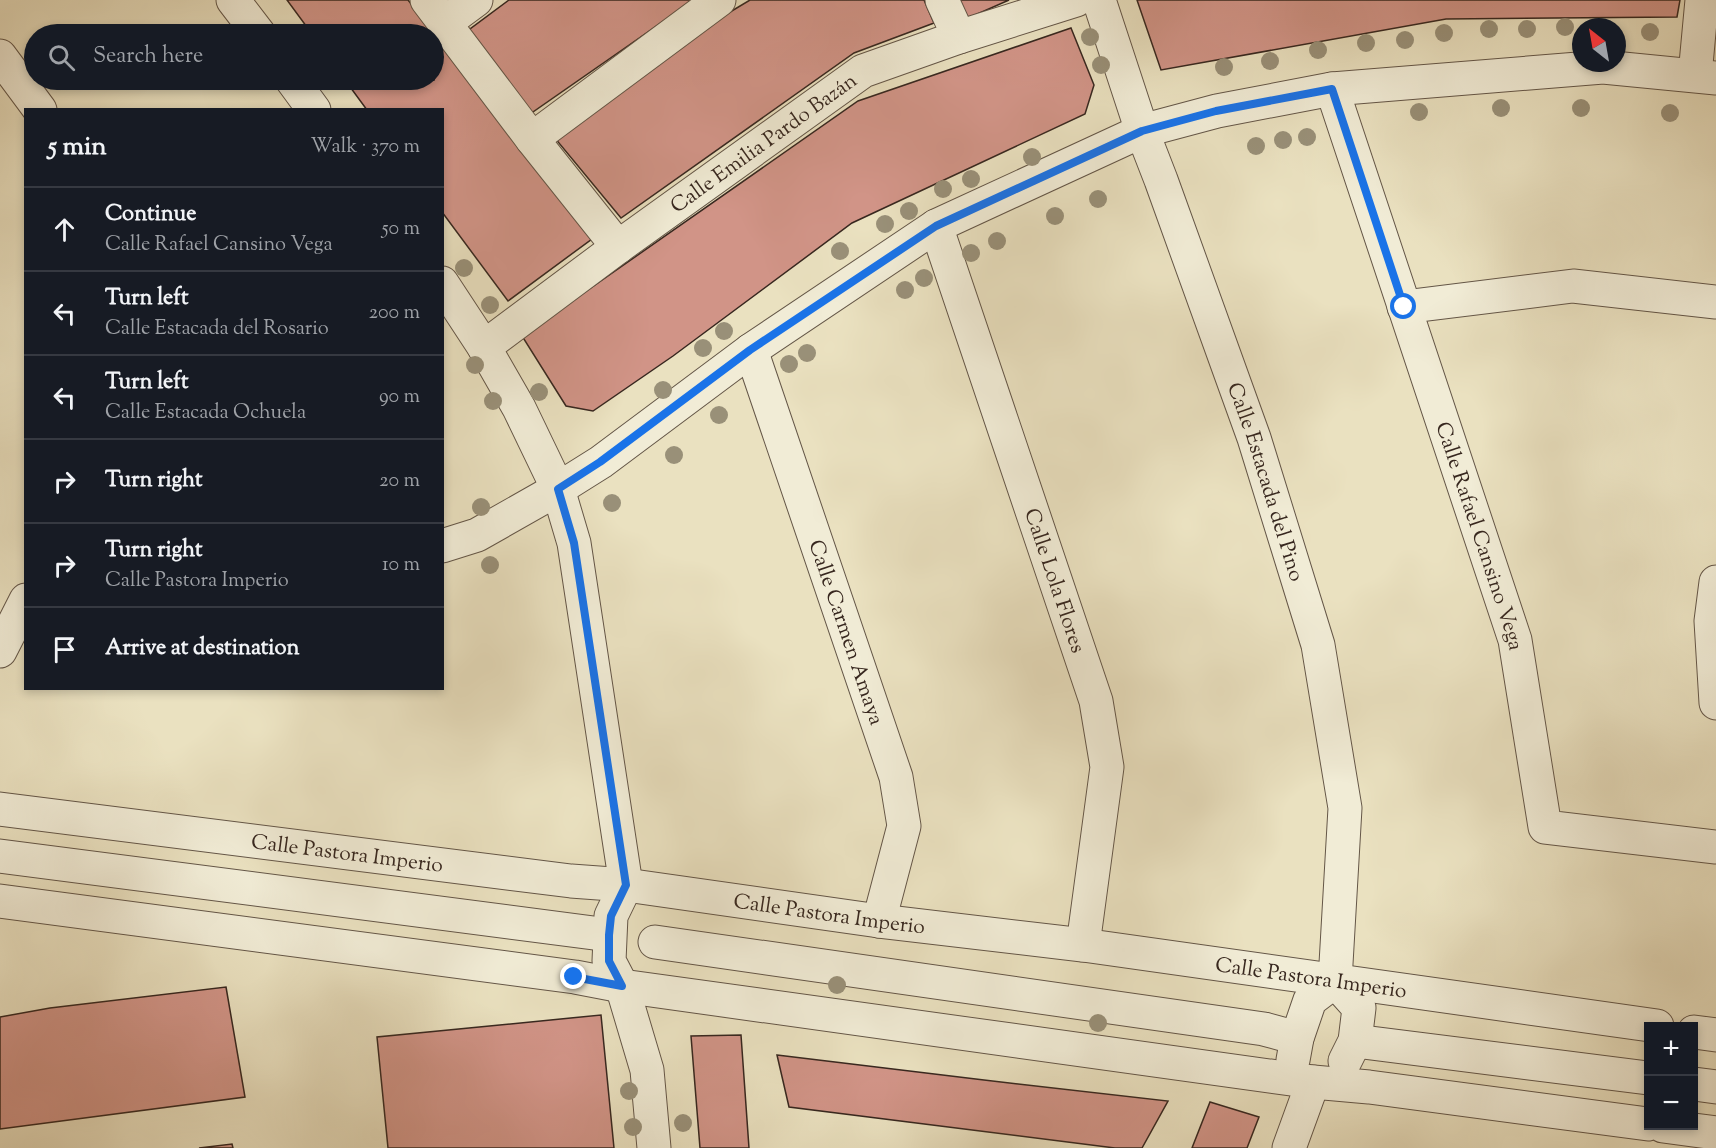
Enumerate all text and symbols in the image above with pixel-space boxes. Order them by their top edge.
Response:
north arrow [1572,18,1626,72]
search box [24,24,444,90]
icon: search [45,41,78,74]
text: Search here [93,41,203,73]
street label: Calle Emilia Pardo Bazán [665,67,864,222]
text: 5 min [48,129,107,166]
text: Walk · 370 m [310,133,420,162]
text: Continue [105,199,196,231]
icon: ahead [48,213,81,246]
text: 50 m [382,215,420,244]
text: Calle Rafael Cansino Vega [105,231,333,260]
text: Turn left [105,283,188,315]
route start [1390,293,1416,319]
icon: left [48,297,81,330]
text: 200 m [369,299,420,328]
text: Calle Estacada del Rosario [105,315,329,344]
text: Turn left [105,367,188,399]
street label: Calle Estacada del Pino [1218,379,1310,585]
icon: left [48,381,81,414]
text: 90 m [379,383,420,412]
text: Calle Estacada Ochuela [105,399,306,428]
street label: Calle Rafael Cansino Vega [1427,418,1529,653]
icon: right [48,465,81,498]
text: Turn right [105,465,202,497]
text: 20 m [379,467,420,496]
street label: Calle Lola Flores [1015,505,1092,657]
text: Turn right [105,535,202,567]
street label: Calle Carmen Amaya [800,536,890,730]
icon: right [48,549,81,582]
text: 10 m [382,551,420,580]
text: Calle Pastora Imperio [105,567,289,596]
icon: arrive [48,633,81,666]
text: Arrive at destination [105,633,300,665]
street label: Calle Pastora Imperio [249,828,445,882]
street label: Calle Pastora Imperio [731,887,927,943]
street label: Calle Pastora Imperio [1213,951,1409,1008]
route end [560,963,586,989]
map controls [1644,1022,1698,1130]
button: + [1644,1022,1698,1076]
button: − [1644,1076,1698,1130]

